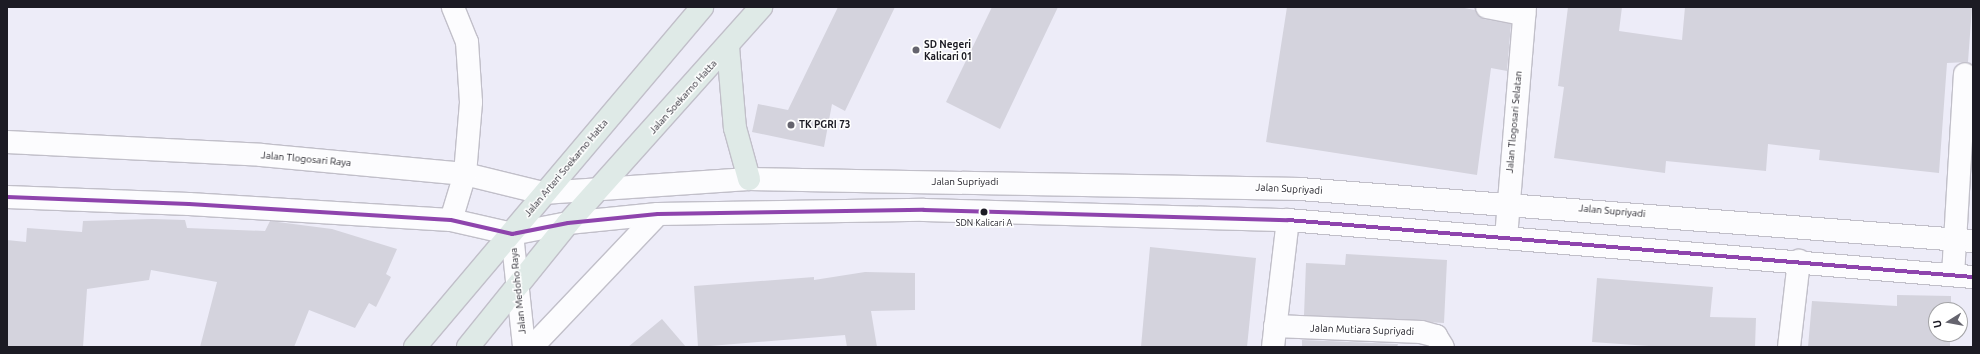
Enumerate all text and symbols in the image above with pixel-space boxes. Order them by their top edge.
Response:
place label: SD Negeri Kalicari 01 [924,38,972,62]
marker: SD Negeri Kalicari 01 [911,45,921,55]
street label: Jalan Soekarno Hatta [647,58,719,136]
street label: Jalan Tlogosari Selatan [1504,70,1524,174]
street label: Jalan Arteri Soekarno Hatta [522,117,610,219]
place label: TK PGRI 73 [799,119,850,131]
marker: TK PGRI 73 [786,120,796,130]
street label: Jalan Tlogosari Raya [260,149,352,169]
street label: Jalan Supriyadi [931,176,999,188]
street label: Jalan Supriyadi [1255,181,1323,197]
street label: Jalan Supriyadi [1578,202,1646,220]
marker: SDN Kalicari A [979,207,989,217]
place label: SDN Kalicari A [956,218,1012,228]
street label: Jalan Medoho Raya [507,247,529,335]
north arrow [1928,302,1968,342]
text: U [1931,319,1944,329]
street label: Jalan Mutiara Supriyadi [1310,322,1414,338]

